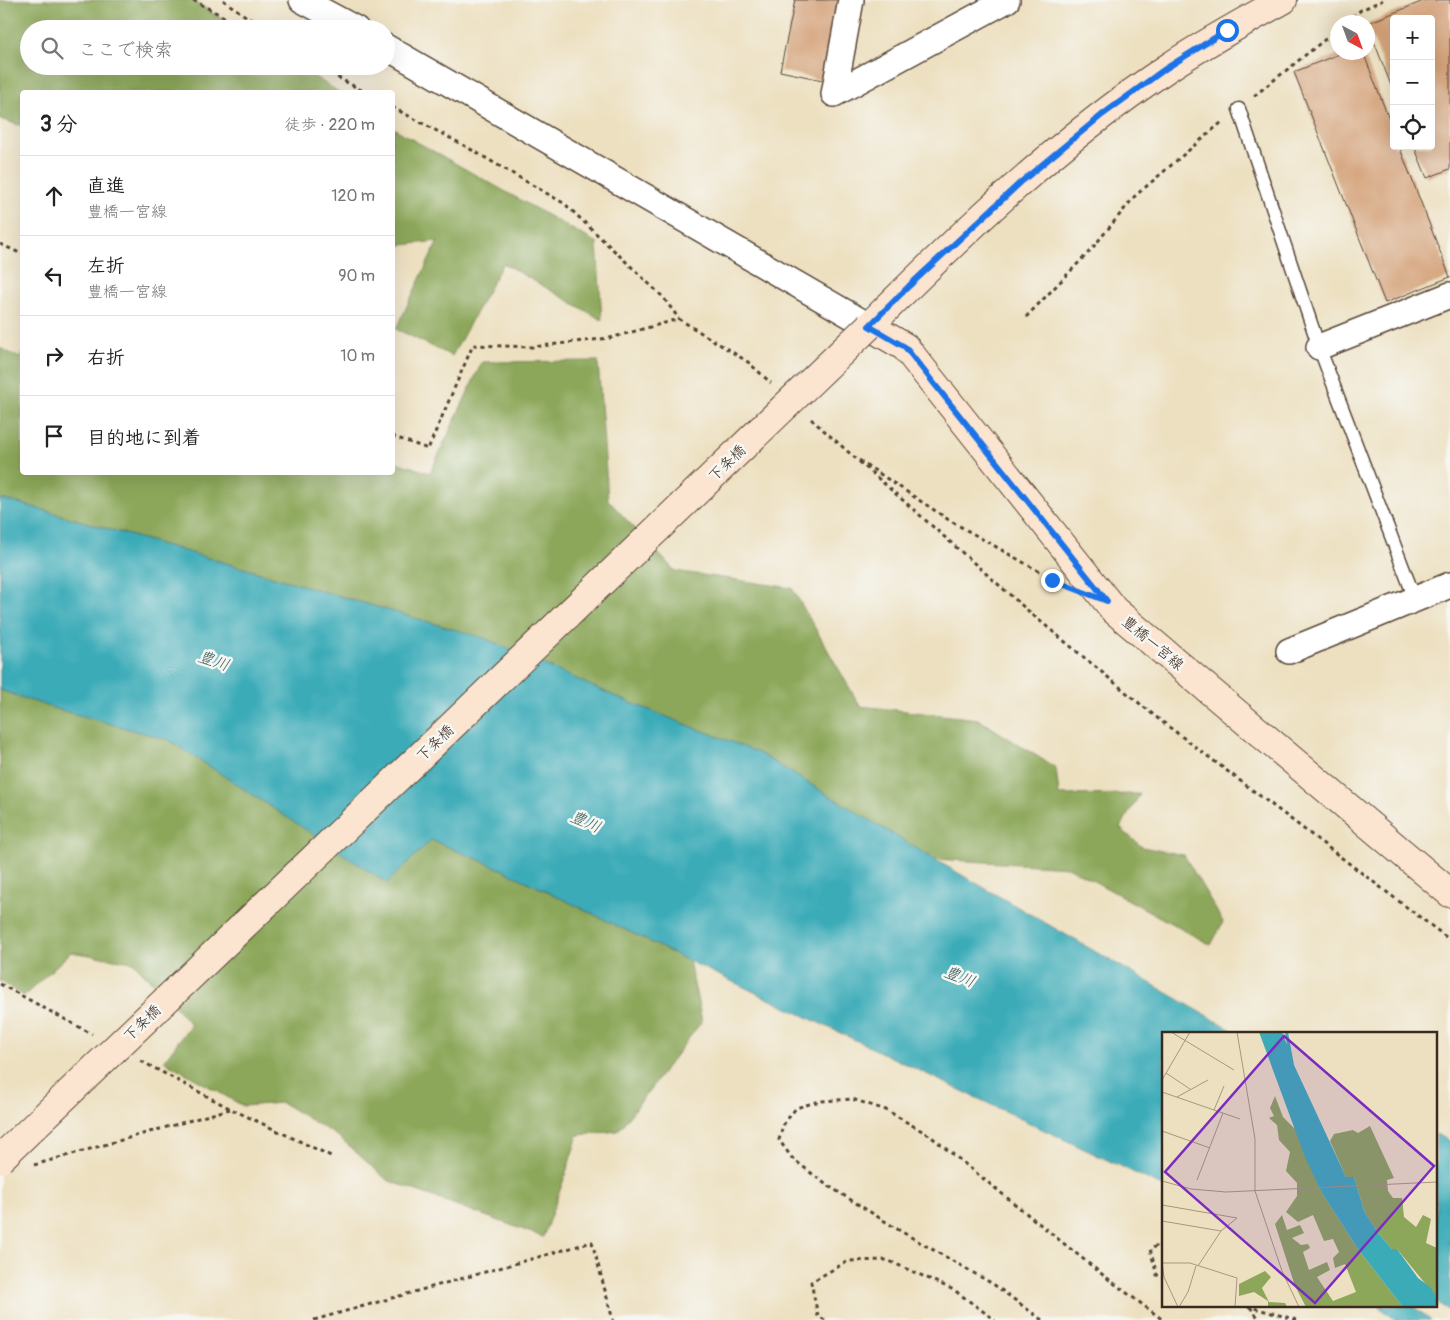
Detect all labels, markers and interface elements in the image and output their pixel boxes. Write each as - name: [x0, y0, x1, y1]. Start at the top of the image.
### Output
- north arrow: [1330, 15, 1375, 60]
- map controls: [1390, 15, 1435, 150]
- button: +: [1390, 15, 1435, 60]
- route start: [1216, 19, 1239, 42]
- search box: [20, 20, 395, 75]
- icon: search: [38, 34, 66, 62]
- text: ここで検索: [78, 38, 173, 62]
- button: −: [1390, 60, 1435, 105]
- button: locate: [1390, 105, 1435, 150]
- text: 3 分: [40, 111, 77, 138]
- text: 徒歩 · 220 m: [284, 115, 375, 135]
- text: 直進: [87, 174, 125, 198]
- icon: ahead: [40, 182, 68, 210]
- text: 120 m: [331, 186, 375, 206]
- text: 豊橋一宮線: [87, 202, 167, 222]
- text: 左折: [87, 254, 125, 278]
- icon: left: [40, 262, 68, 290]
- text: 90 m: [338, 266, 375, 286]
- text: 豊橋一宮線: [87, 282, 167, 302]
- icon: right: [40, 342, 68, 370]
- text: 右折: [87, 346, 125, 370]
- text: 10 m: [340, 346, 375, 366]
- icon: arrive: [40, 422, 68, 450]
- text: 目的地に到着: [87, 426, 201, 450]
- street label: 下条橋: [705, 441, 750, 486]
- route end: [1041, 569, 1064, 592]
- street label: 豊橋一宮線: [1118, 612, 1188, 675]
- water label: 豊川: [195, 646, 232, 676]
- street label: 下条橋: [413, 721, 458, 766]
- water label: 豊川: [567, 806, 604, 838]
- water label: 豊川: [941, 962, 978, 992]
- street label: 下条橋: [120, 1001, 165, 1046]
- inset map: [1162, 1032, 1438, 1308]

